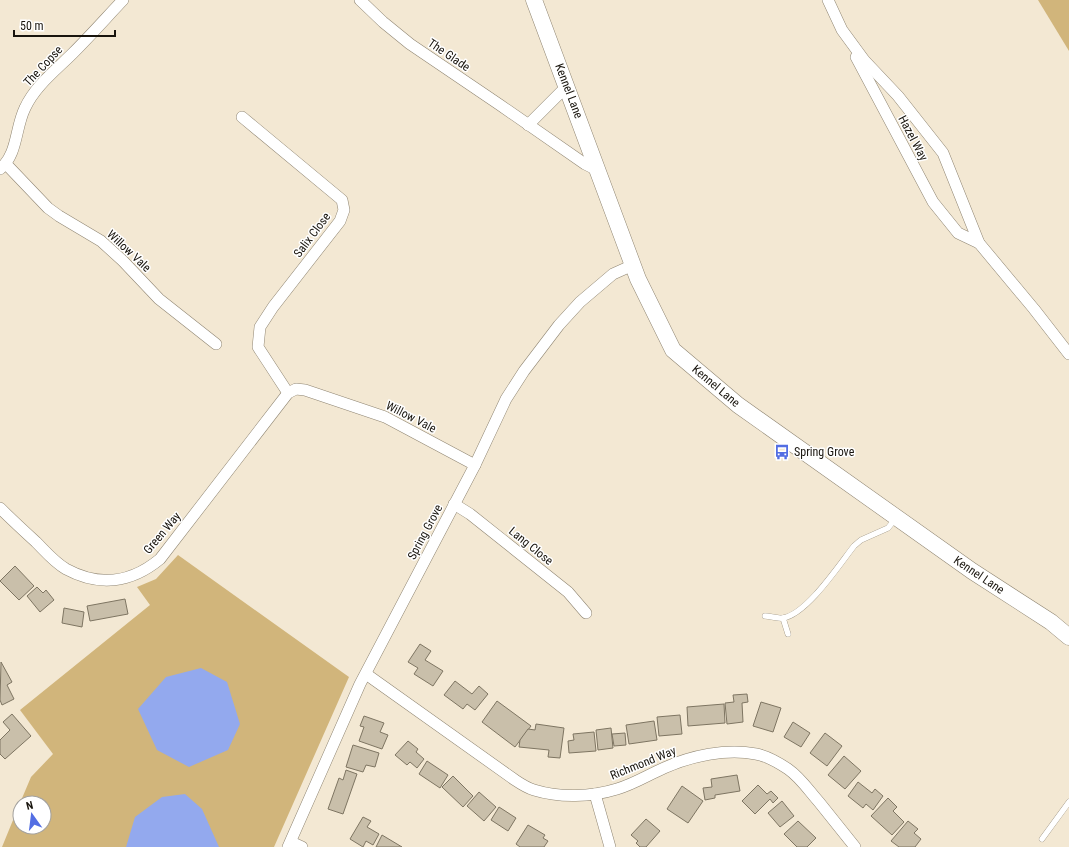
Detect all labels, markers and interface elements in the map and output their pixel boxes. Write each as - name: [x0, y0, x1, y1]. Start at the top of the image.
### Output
- scale bar: [14, 12, 115, 38]
- text: 50 m: [20, 19, 44, 33]
- street label: The Glade: [425, 36, 473, 74]
- street label: The Copse: [21, 43, 66, 89]
- street label: Kennel Lane: [552, 62, 586, 121]
- street label: Hazel Way: [895, 113, 931, 163]
- street label: Salix Close: [291, 210, 334, 260]
- street label: Willow Vale: [104, 227, 154, 275]
- street label: Kennel Lane: [689, 362, 743, 410]
- street label: Willow Vale: [384, 398, 439, 436]
- bus stop icon: Spring Grove: [773, 443, 791, 461]
- place label: Spring Grove: [794, 445, 855, 459]
- street label: Spring Grove: [405, 502, 446, 562]
- street label: Green Way: [141, 509, 183, 557]
- street label: Lang Close: [506, 524, 556, 568]
- street label: Kennel Lane: [951, 553, 1007, 597]
- street label: Richmond Way: [608, 743, 678, 783]
- north arrow: [12, 795, 52, 835]
- text: N: [25, 799, 35, 813]

